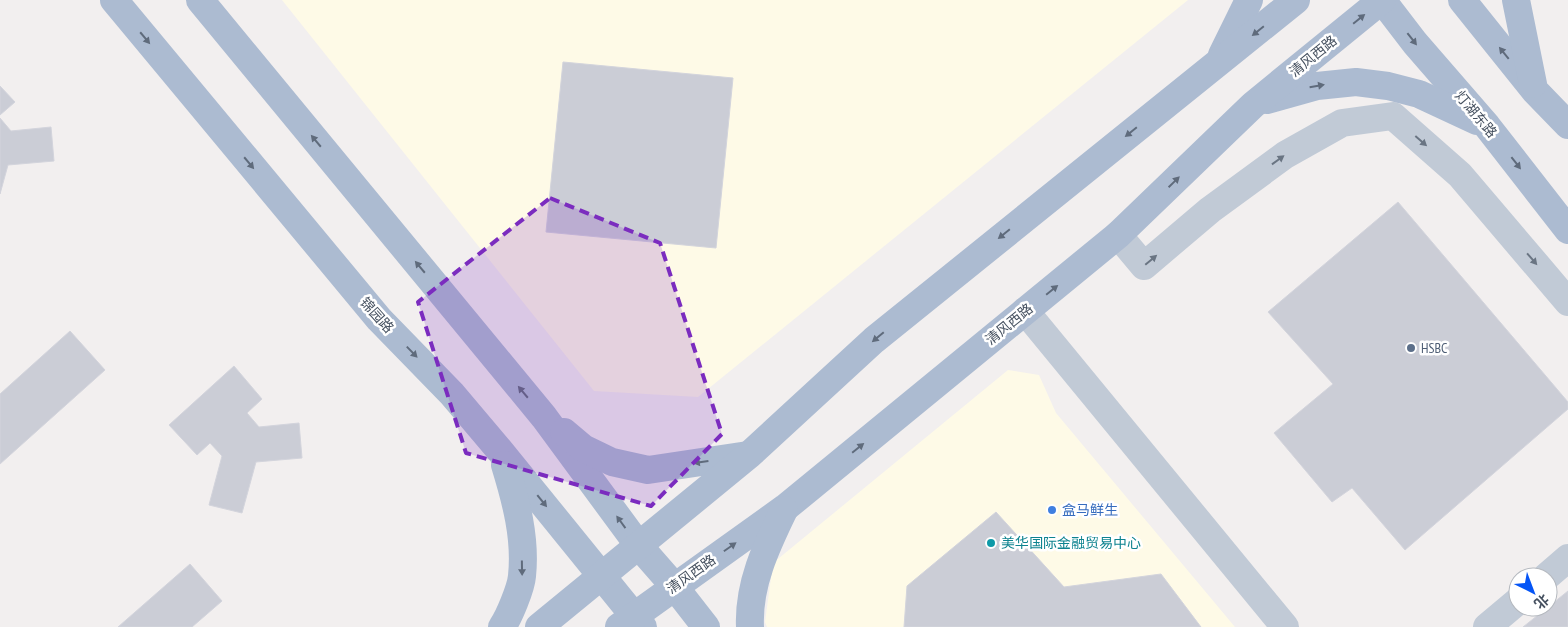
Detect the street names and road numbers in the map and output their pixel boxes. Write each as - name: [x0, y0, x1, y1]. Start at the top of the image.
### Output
- street label: 清风西路: [1286, 31, 1340, 81]
- street label: 灯湖东路: [1451, 87, 1501, 141]
- street label: 锦园路: [356, 293, 398, 337]
- street label: 清风西路: [982, 299, 1036, 349]
- street label: 清风西路: [663, 551, 719, 597]

